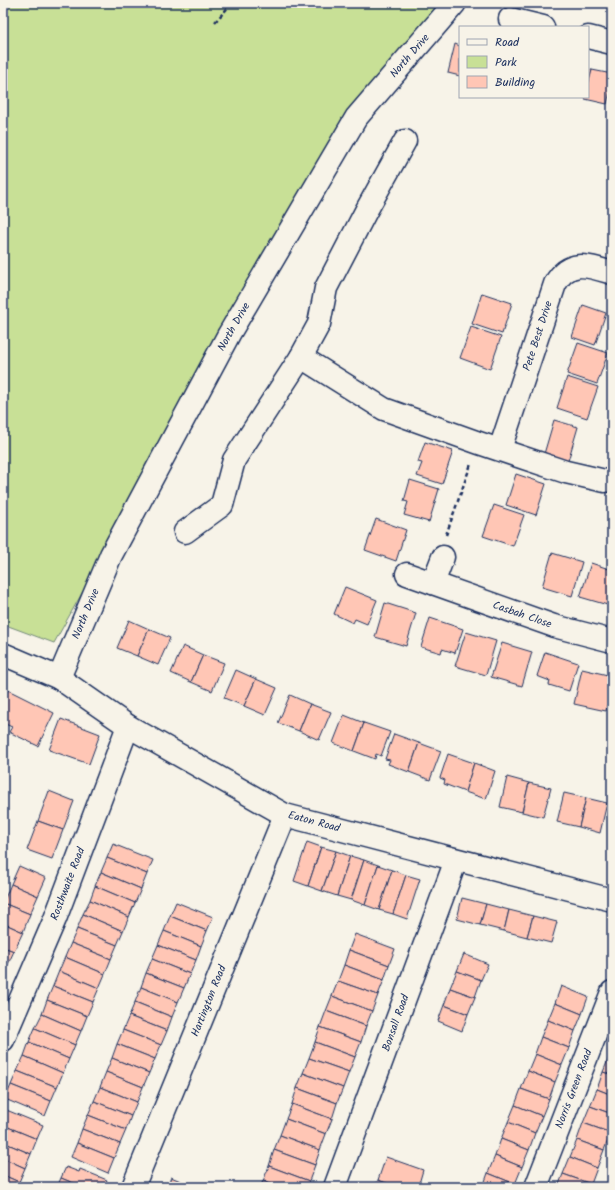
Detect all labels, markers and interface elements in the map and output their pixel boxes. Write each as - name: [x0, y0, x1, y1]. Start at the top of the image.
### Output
- legend: [459, 26, 589, 98]
- street label: North Drive: [386, 30, 434, 82]
- text: Road: [495, 33, 520, 52]
- text: Park: [495, 53, 517, 72]
- text: Building: [495, 73, 535, 92]
- street label: North Drive: [213, 299, 255, 355]
- street label: Pete Best Drive: [518, 299, 558, 373]
- street label: North Drive: [67, 586, 105, 642]
- street label: Casbah Close: [490, 596, 554, 634]
- street label: Eaton Road: [286, 806, 342, 838]
- street label: Rosthwaite Road: [46, 844, 90, 923]
- street label: Hartington Road: [186, 962, 232, 1039]
- street label: Bonsall Road: [377, 991, 415, 1054]
- street label: Norris Green Road: [551, 1046, 598, 1131]

